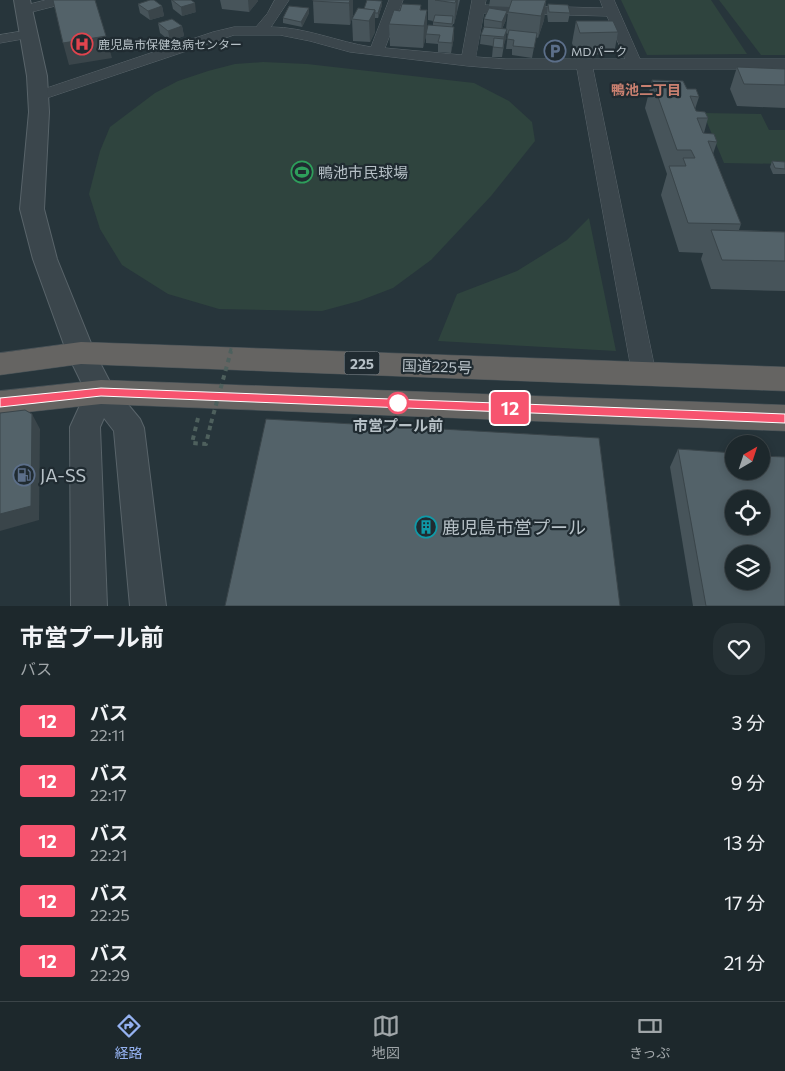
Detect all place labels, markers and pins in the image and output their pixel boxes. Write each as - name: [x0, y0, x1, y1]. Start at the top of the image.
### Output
- hospital icon: 鹿児島市保健急病センター: [70, 32, 94, 56]
- place label: 鹿児島市保健急病センター: [98, 37, 242, 51]
- parking icon: MDパーク: [543, 39, 567, 63]
- place label: MDパーク: [571, 44, 627, 58]
- sports icon: 鴨池市民球場: [290, 160, 314, 184]
- place label: 鴨池市民球場: [318, 163, 408, 181]
- marker: 市営プール前: [387, 392, 409, 414]
- place label: 市営プール前: [353, 416, 443, 434]
- fuel station icon: JA-SS: [12, 463, 36, 487]
- place label: JA-SS: [40, 464, 86, 486]
- building icon: 鹿児島市営プール: [414, 515, 438, 539]
- place label: 鹿児島市営プール: [442, 516, 586, 538]

